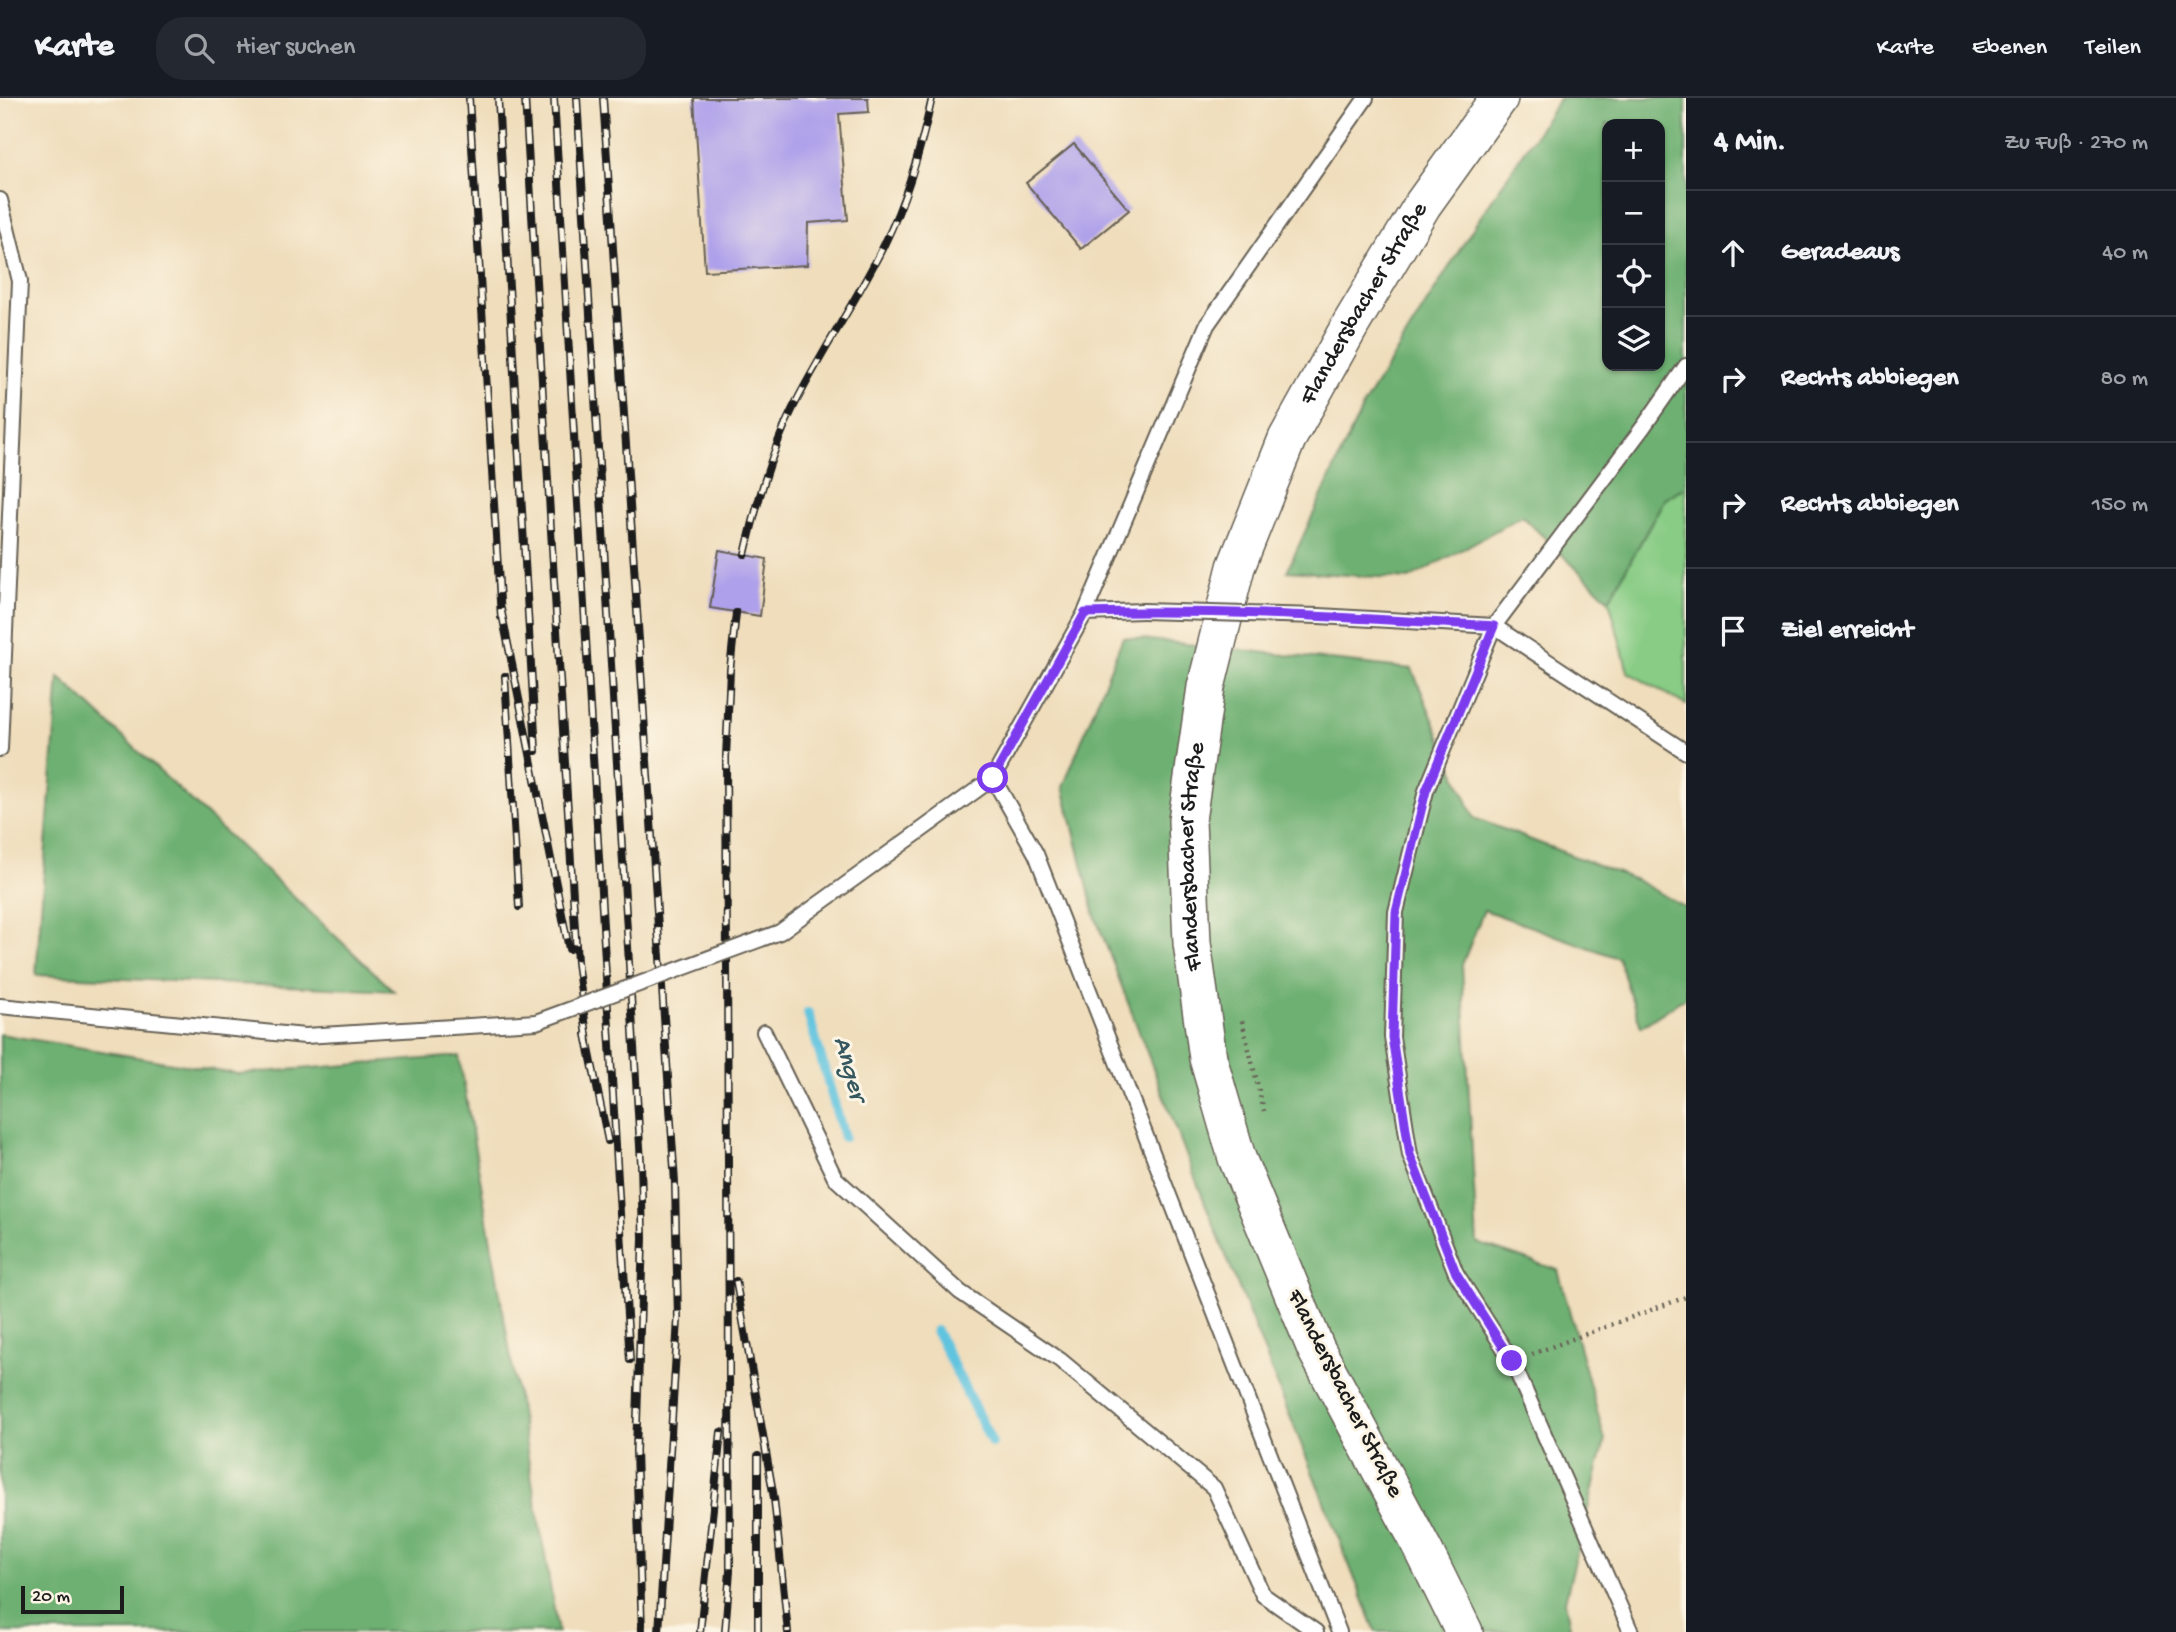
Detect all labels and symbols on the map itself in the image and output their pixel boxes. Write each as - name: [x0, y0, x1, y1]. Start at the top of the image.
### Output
- street label: Flandersbacher Straße: [1294, 197, 1435, 411]
- street label: Flandersbacher Straße: [1172, 740, 1213, 974]
- route start: [977, 762, 1008, 793]
- water label: Anger: [824, 1033, 873, 1109]
- street label: Flandersbacher Straße: [1279, 1284, 1409, 1503]
- route end: [1496, 1345, 1527, 1376]
- scale bar: [21, 1583, 124, 1615]

